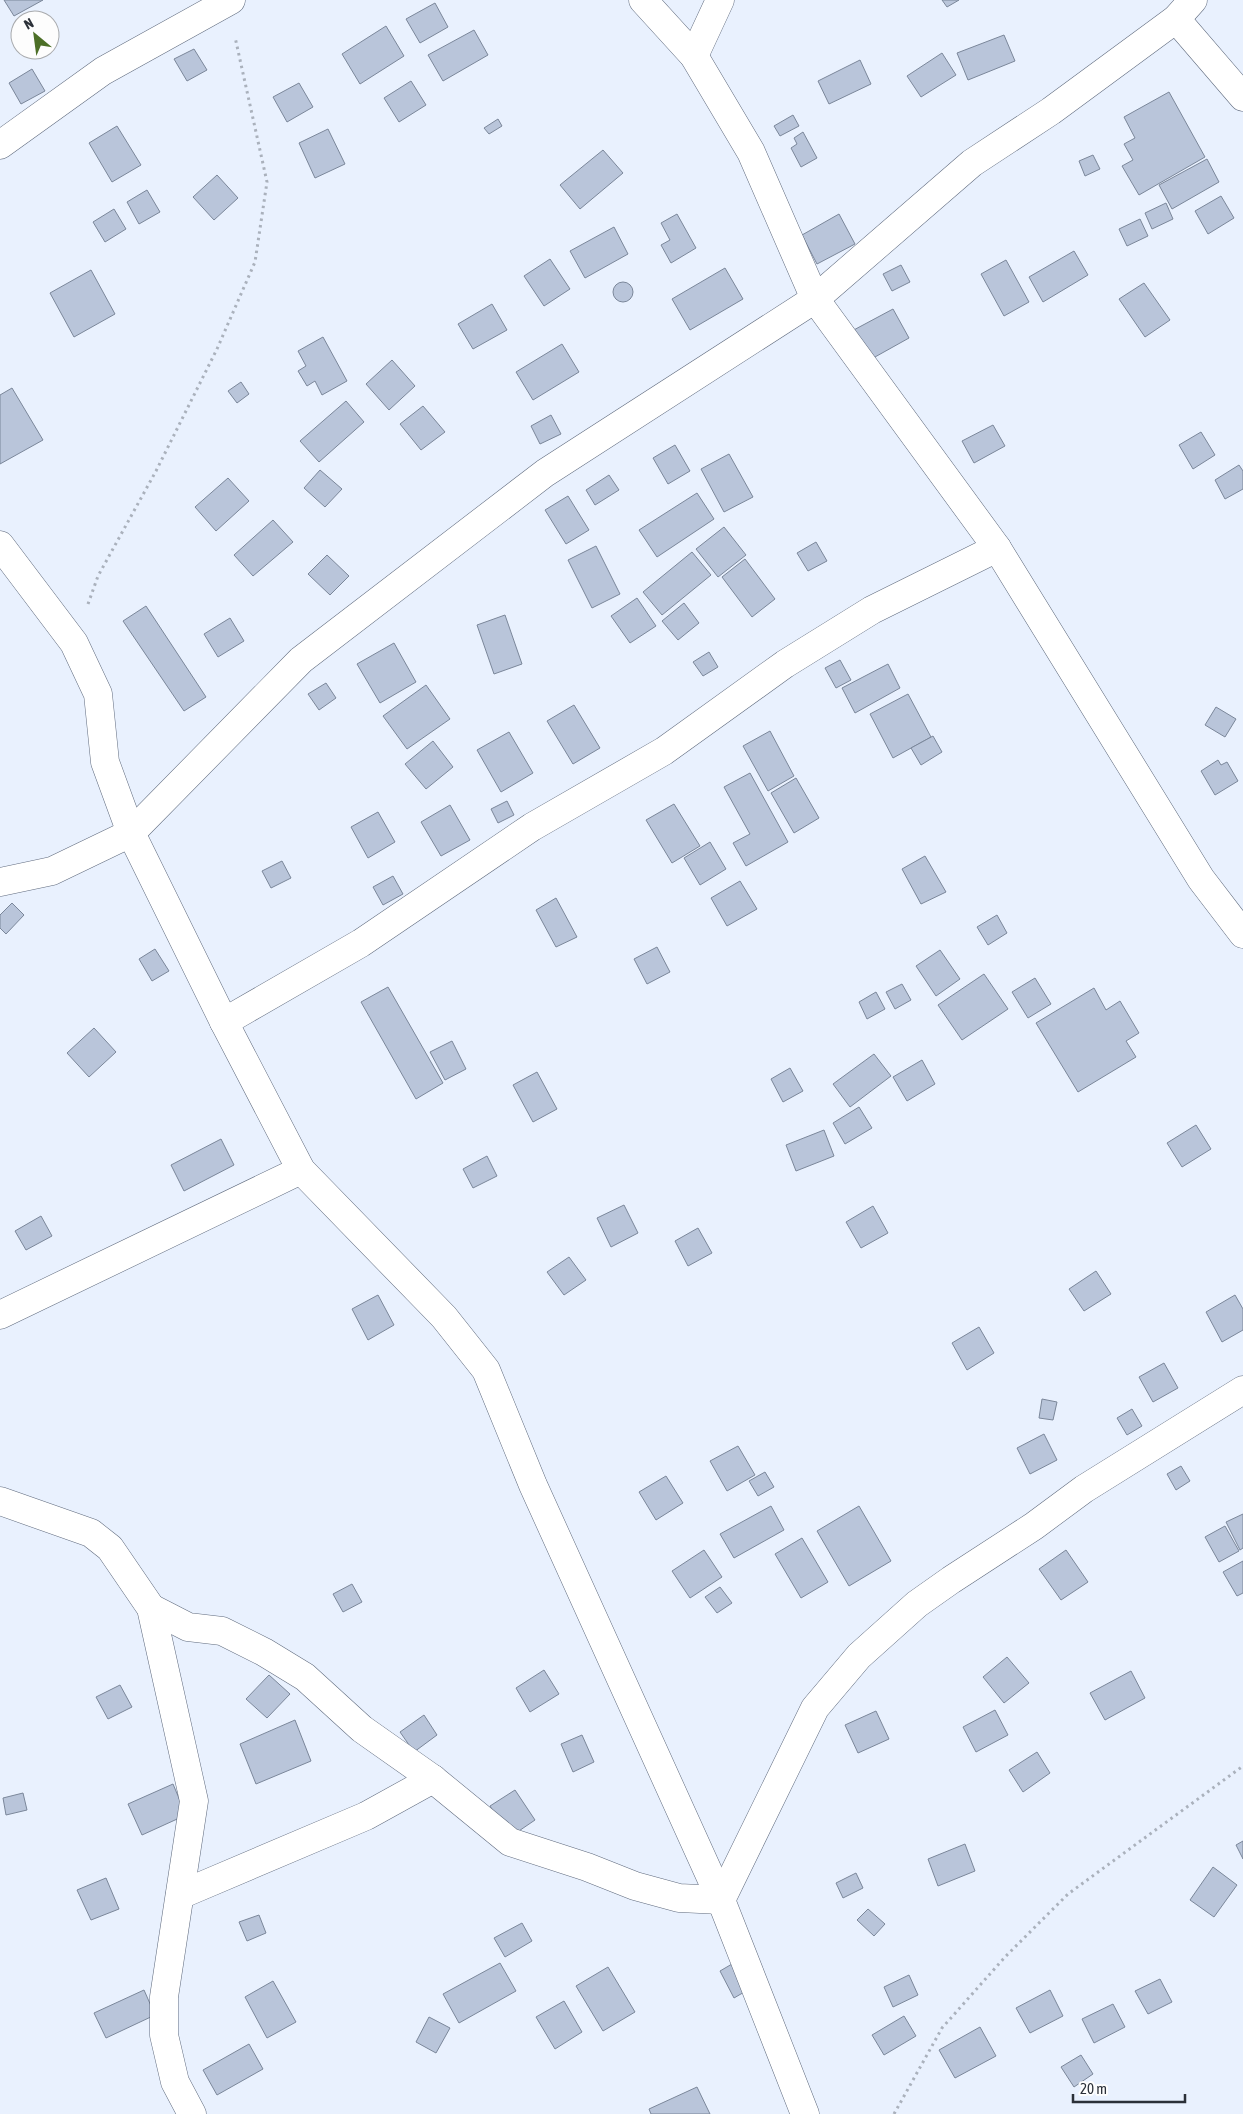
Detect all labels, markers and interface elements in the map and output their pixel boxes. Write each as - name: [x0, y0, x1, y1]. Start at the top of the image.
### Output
- north arrow: [10, 10, 60, 60]
- text: N: [21, 15, 36, 33]
- scale bar: [1073, 2072, 1186, 2104]
- text: 20 m: [1080, 2080, 1107, 2097]

